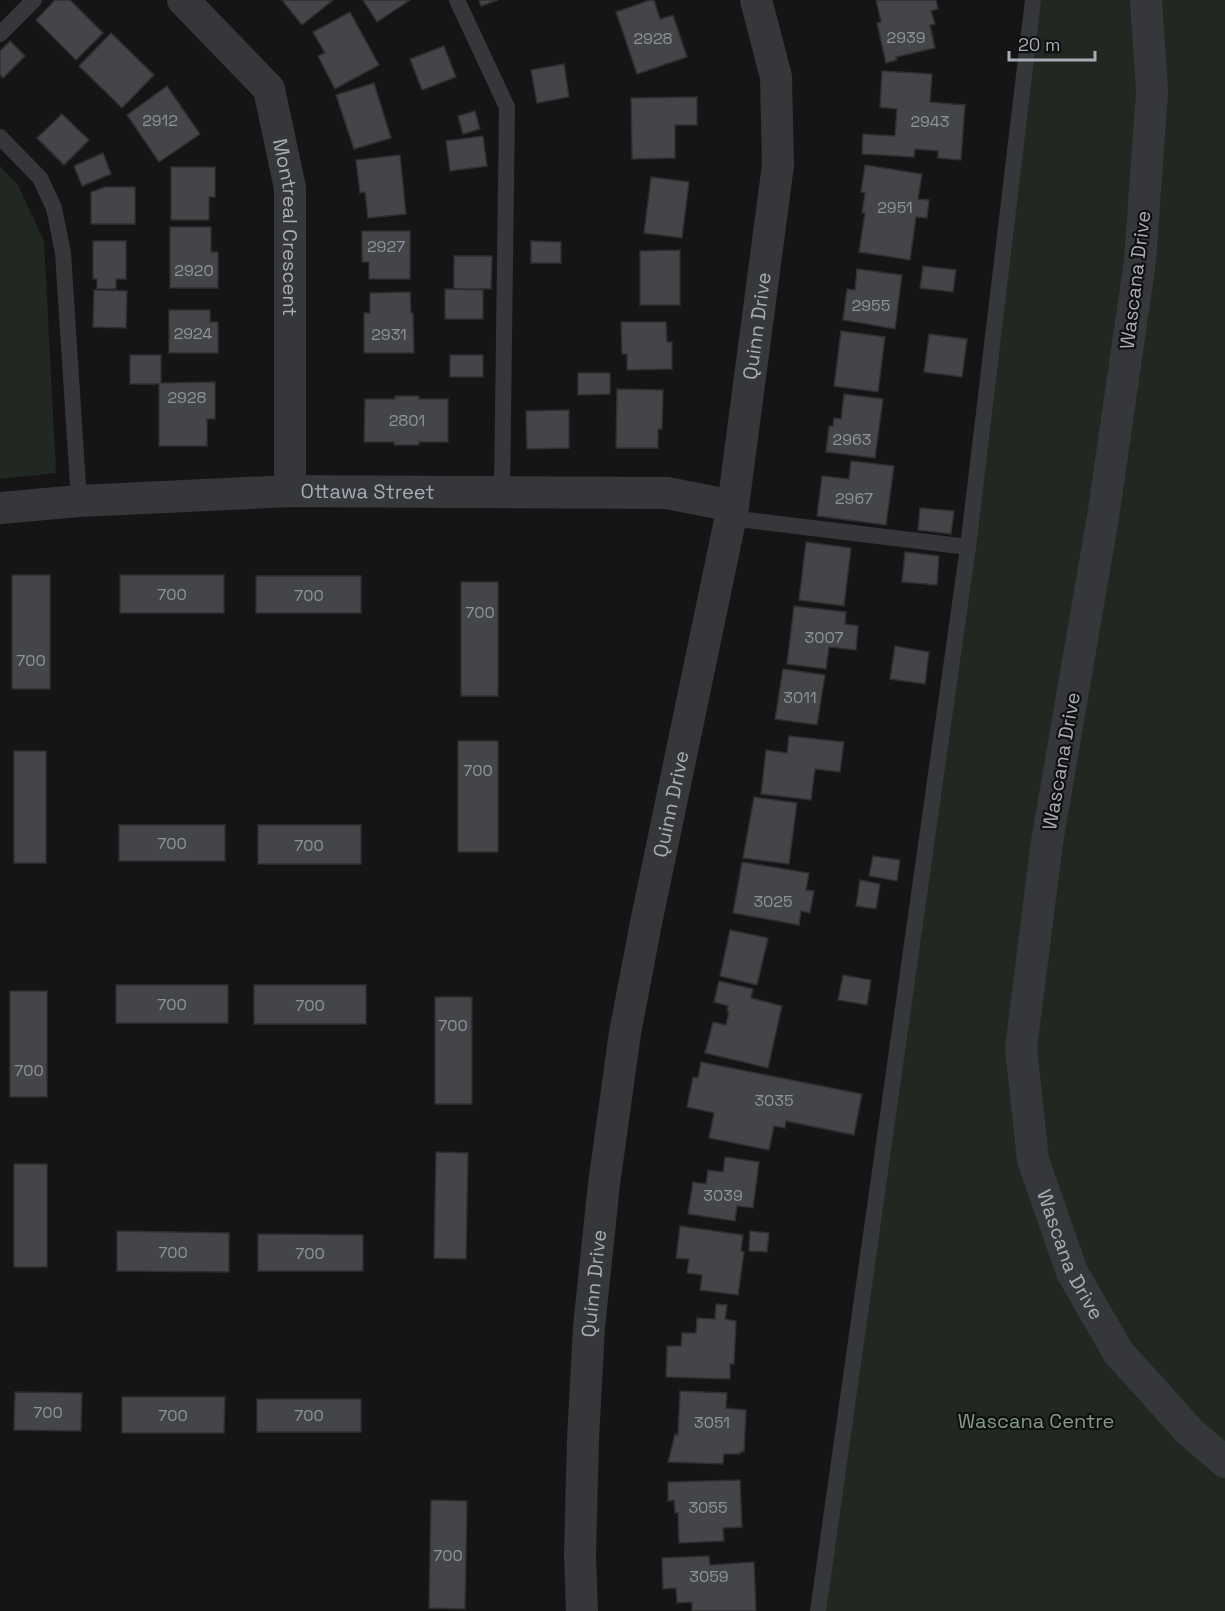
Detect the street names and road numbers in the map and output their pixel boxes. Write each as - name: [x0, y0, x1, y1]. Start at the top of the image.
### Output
- street label: Montreal Crescent: [267, 136, 303, 316]
- street label: Wascana Drive: [1114, 209, 1156, 351]
- street label: Quinn Drive: [737, 271, 777, 381]
- street label: Ottawa Street: [300, 478, 435, 505]
- street label: Wascana Drive: [1036, 690, 1086, 832]
- street label: Quinn Drive: [647, 748, 695, 860]
- street label: Wascana Drive: [1031, 1186, 1110, 1324]
- street label: Quinn Drive: [575, 1228, 612, 1338]

